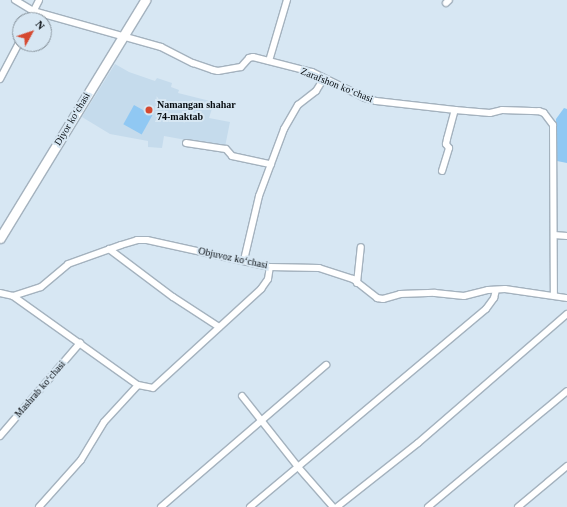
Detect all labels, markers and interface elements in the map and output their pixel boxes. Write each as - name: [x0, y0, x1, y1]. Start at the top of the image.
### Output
- north arrow: [12, 12, 52, 52]
- text: N: [33, 18, 48, 32]
- street label: Zarafshon koʻchasi: [299, 65, 375, 105]
- street label: Diyor koʻchasi: [51, 90, 93, 148]
- place label: Namangan shahar 74-maktab: [157, 98, 236, 122]
- marker: Namangan shahar 74-maktab: [144, 105, 154, 115]
- street label: Objuvoz koʻchasi: [197, 245, 269, 271]
- street label: Mashrab koʻchasi: [12, 358, 68, 420]

